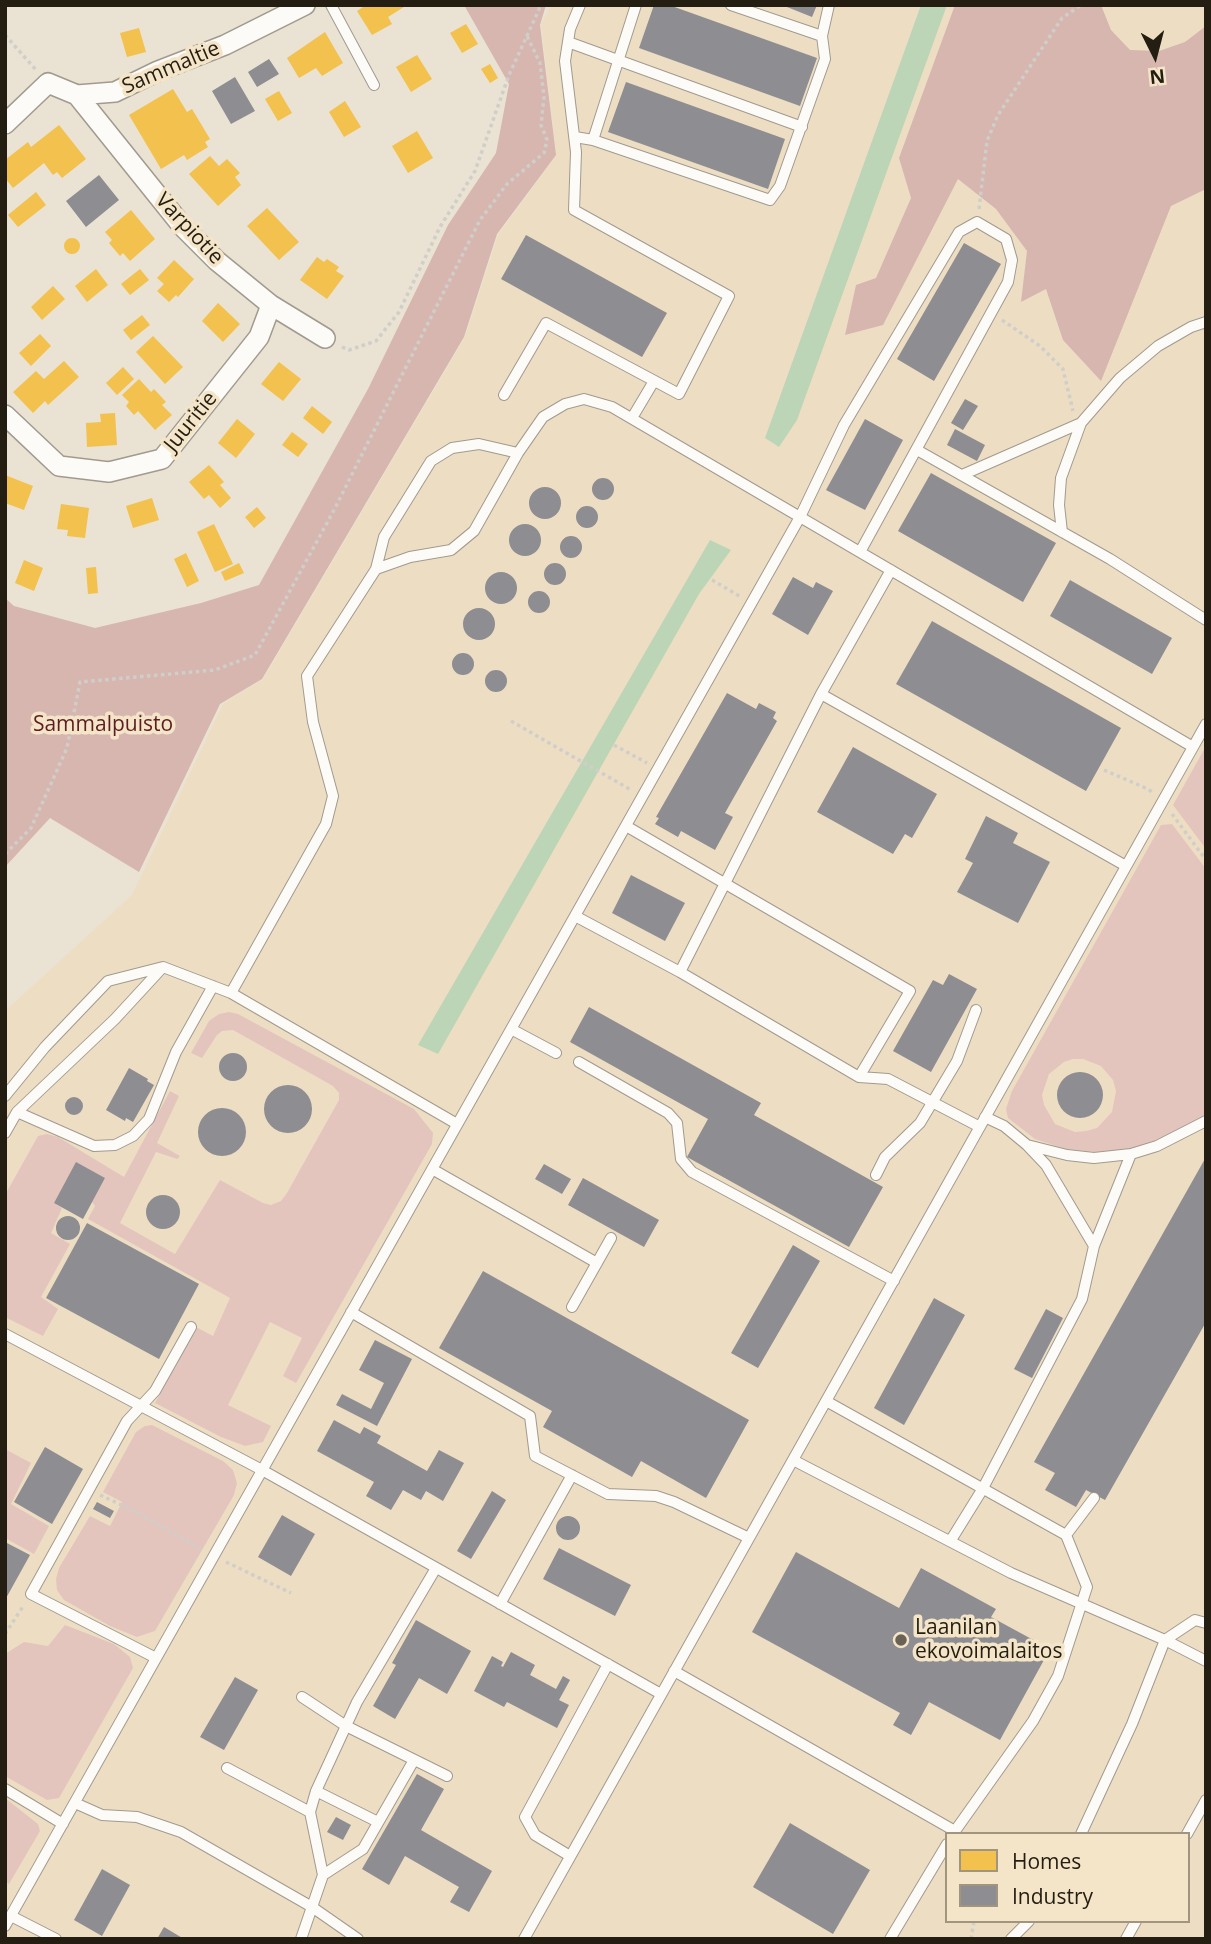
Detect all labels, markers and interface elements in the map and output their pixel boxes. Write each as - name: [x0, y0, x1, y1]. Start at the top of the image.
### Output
- north arrow: [1120, 21, 1190, 91]
- street label: Sammaltie: [118, 36, 224, 100]
- text: N: [1148, 63, 1166, 91]
- street label: Varpiotie: [150, 188, 228, 270]
- street label: Juuritie: [159, 387, 223, 457]
- park label: Sammalpuisto: [33, 712, 173, 738]
- place label: Laanilan ekovoimalaitos: [915, 1615, 1062, 1665]
- marker: Laanilan ekovoimalaitos: [893, 1632, 909, 1648]
- legend: [945, 1832, 1190, 1923]
- text: Homes: [1012, 1847, 1081, 1875]
- text: Industry: [1012, 1882, 1093, 1910]

